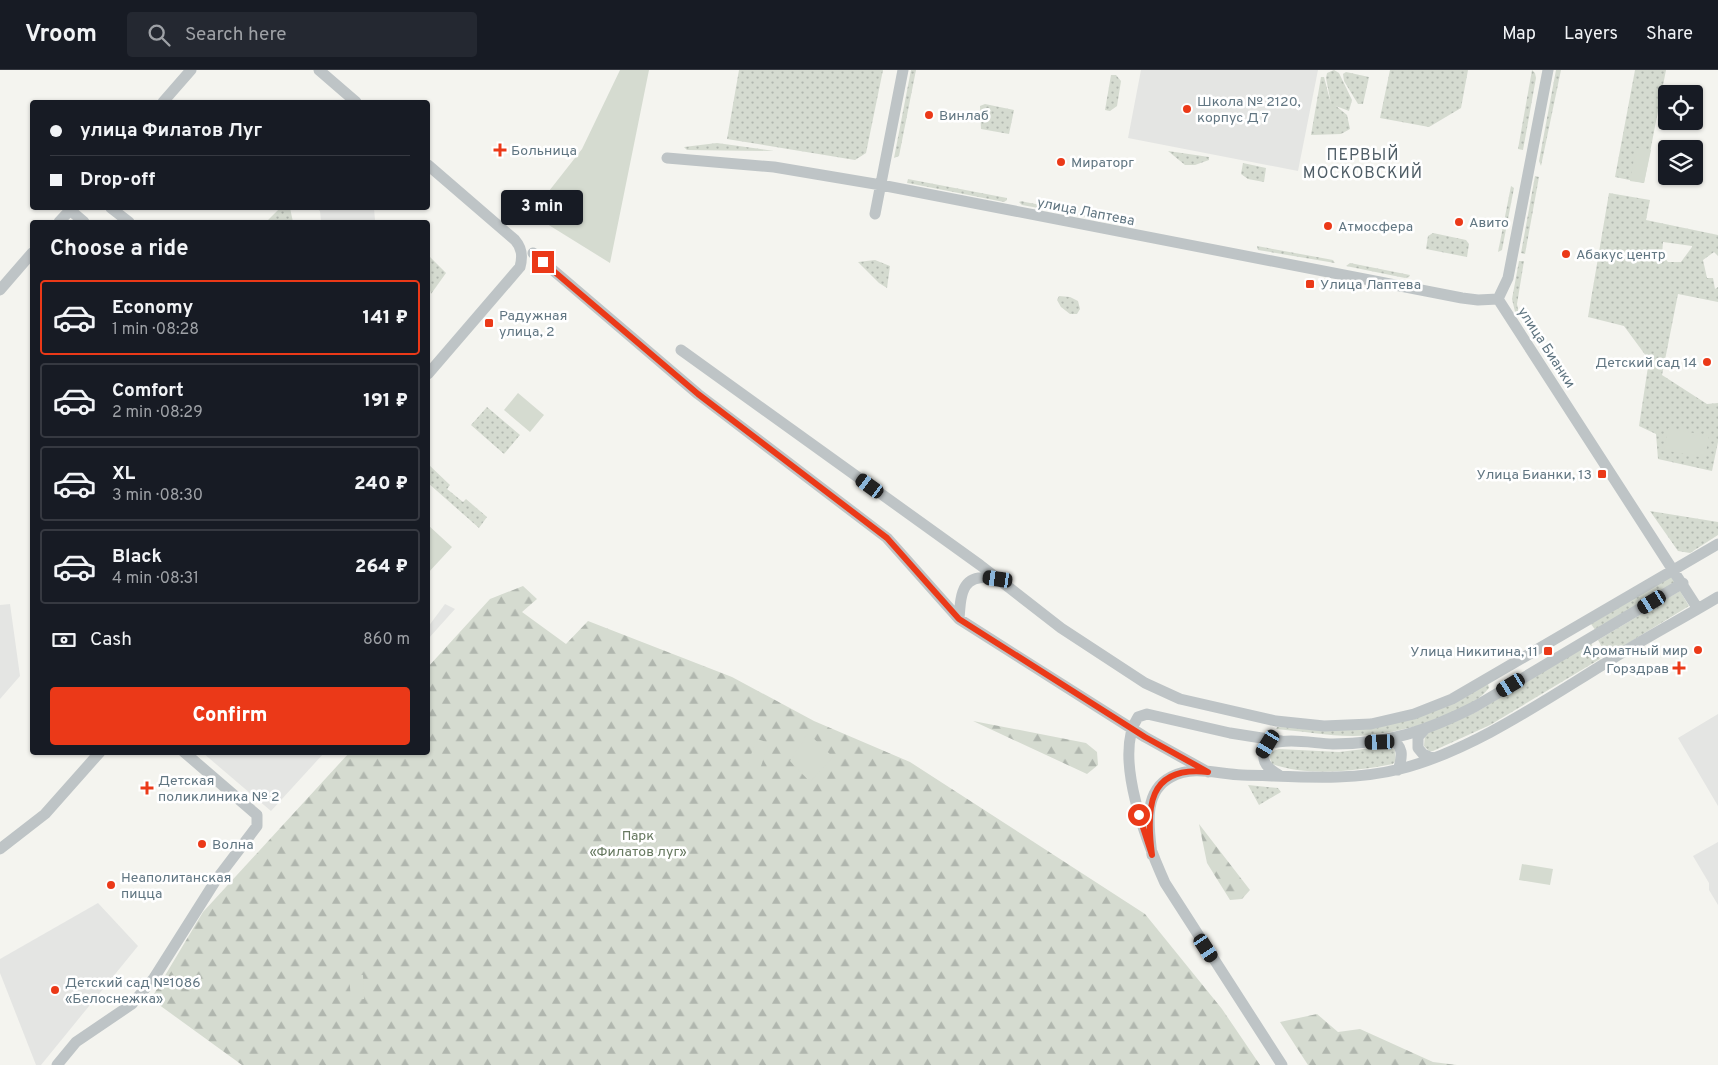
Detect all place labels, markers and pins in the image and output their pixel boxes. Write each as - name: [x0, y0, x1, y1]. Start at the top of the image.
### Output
- place label: Школа № 2120, корпус Д 7: [1197, 94, 1301, 127]
- marker: Школа № 2120, корпус Д 7: [1181, 103, 1193, 115]
- place label: Винлаб: [939, 108, 989, 125]
- marker: Винлаб: [923, 109, 935, 121]
- marker: Больница: [493, 143, 507, 157]
- place label: Больница: [511, 143, 577, 160]
- place label: Мираторг: [1071, 155, 1134, 172]
- marker: Мираторг: [1055, 156, 1067, 168]
- place label: Авито: [1469, 215, 1509, 232]
- marker: Авито: [1453, 216, 1465, 228]
- place label: Атмосфера: [1338, 219, 1413, 236]
- marker: Атмосфера: [1322, 220, 1334, 232]
- place label: Абакус центр: [1576, 247, 1666, 264]
- marker: Абакус центр: [1560, 248, 1572, 260]
- place label: Улица Лаптева: [1320, 277, 1421, 294]
- marker: Улица Лаптева: [1304, 278, 1316, 290]
- place label: Радужная улица, 2: [499, 308, 567, 341]
- marker: Радужная улица, 2: [483, 317, 495, 329]
- place label: Детский сад 14: [1595, 355, 1697, 372]
- marker: Детский сад 14: [1701, 356, 1713, 368]
- place label: Улица Бианки, 13: [1476, 467, 1592, 484]
- marker: Улица Бианки, 13: [1596, 468, 1608, 480]
- place label: Ароматный мир: [1583, 643, 1688, 660]
- place label: Улица Никитина, 11: [1410, 644, 1538, 661]
- marker: Ароматный мир: [1692, 644, 1704, 656]
- marker: Улица Никитина, 11: [1542, 645, 1554, 657]
- place label: Горздрав: [1606, 661, 1669, 678]
- marker: Горздрав: [1673, 662, 1685, 674]
- place label: Детская поликлиника № 2: [158, 773, 280, 806]
- marker: Детская поликлиника № 2: [140, 781, 154, 795]
- place label: Волна: [212, 837, 254, 854]
- marker: Волна: [196, 838, 208, 850]
- place label: Неаполитанская пицца: [121, 870, 231, 903]
- marker: Неаполитанская пицца: [105, 879, 117, 891]
- place label: Детский сад №1086 «Белоснежка»: [65, 975, 201, 1008]
- marker: Детский сад №1086 «Белоснежка»: [49, 984, 61, 996]

